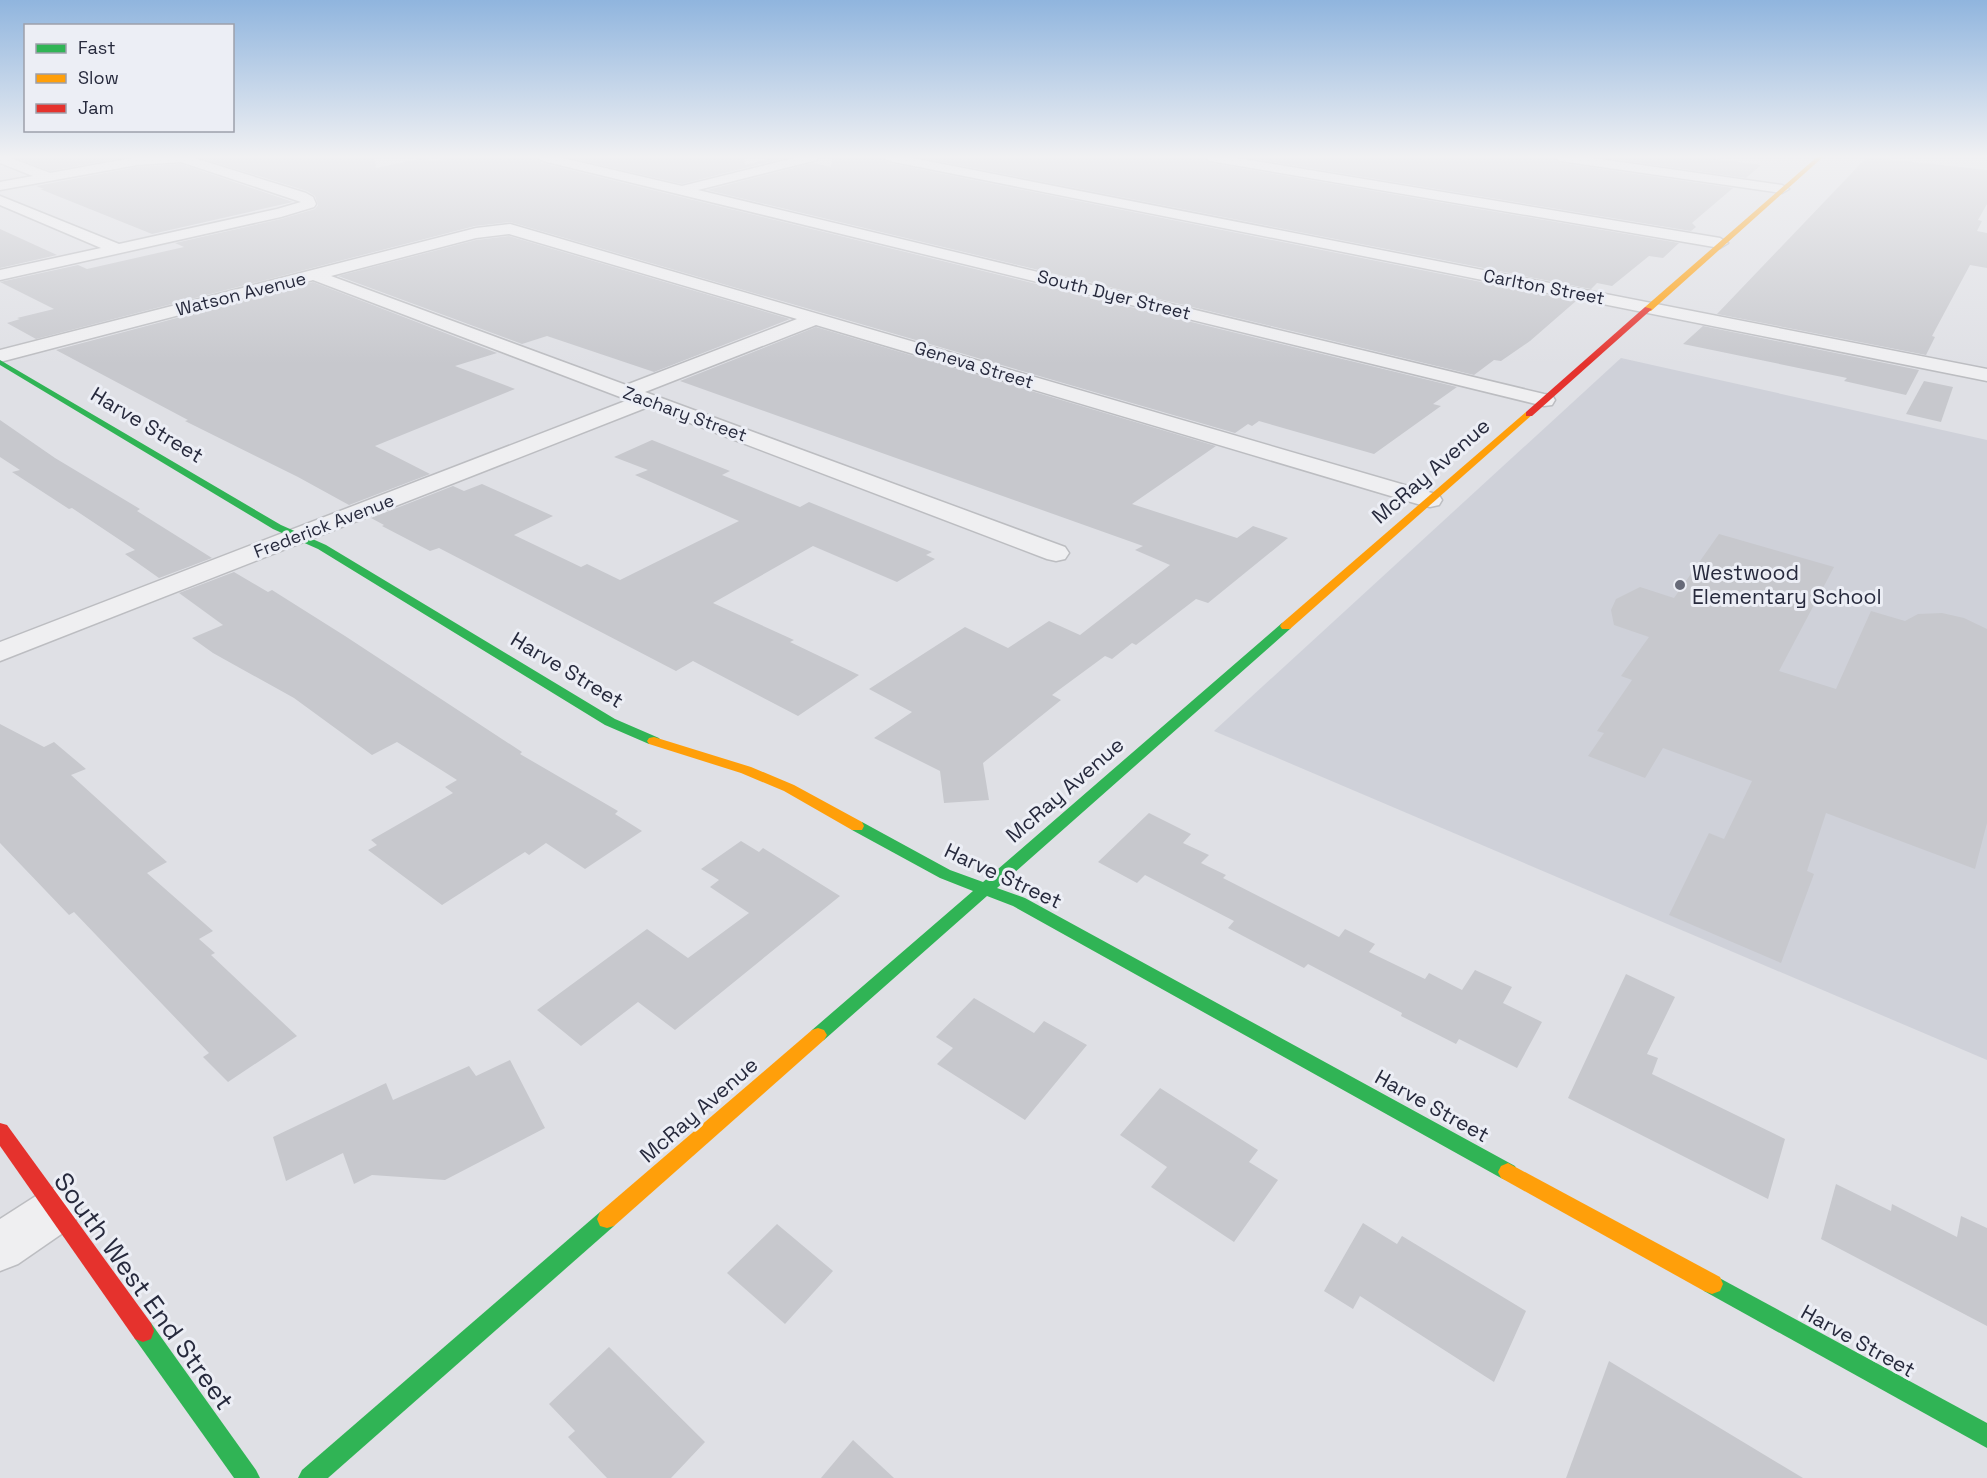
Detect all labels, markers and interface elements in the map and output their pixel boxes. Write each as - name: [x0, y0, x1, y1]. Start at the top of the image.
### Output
- legend: [24, 24, 234, 132]
- text: Fast: [78, 36, 115, 59]
- text: Slow: [78, 66, 119, 89]
- text: Jam: [78, 96, 114, 119]
- street label: Carlton Street: [1482, 263, 1607, 310]
- street label: South Dyer Street: [1035, 264, 1193, 325]
- street label: Watson Avenue: [173, 266, 308, 321]
- street label: Geneva Street: [912, 336, 1036, 394]
- street label: Harve Street: [86, 380, 209, 469]
- street label: Zachary Street: [620, 380, 750, 447]
- street label: McRay Avenue: [1366, 412, 1495, 529]
- street label: Frederick Avenue: [250, 488, 397, 563]
- place label: Westwood Elementary School: [1692, 559, 1882, 610]
- marker: Westwood Elementary School: [1673, 578, 1687, 592]
- street label: Harve Street: [506, 625, 629, 714]
- street label: McRay Avenue: [1000, 731, 1129, 848]
- street label: Harve Street: [940, 837, 1066, 915]
- street label: McRay Avenue: [634, 1051, 763, 1168]
- street label: Harve Street: [1370, 1063, 1494, 1148]
- street label: South West End Street: [46, 1165, 242, 1417]
- street label: Harve Street: [1796, 1298, 1920, 1383]

